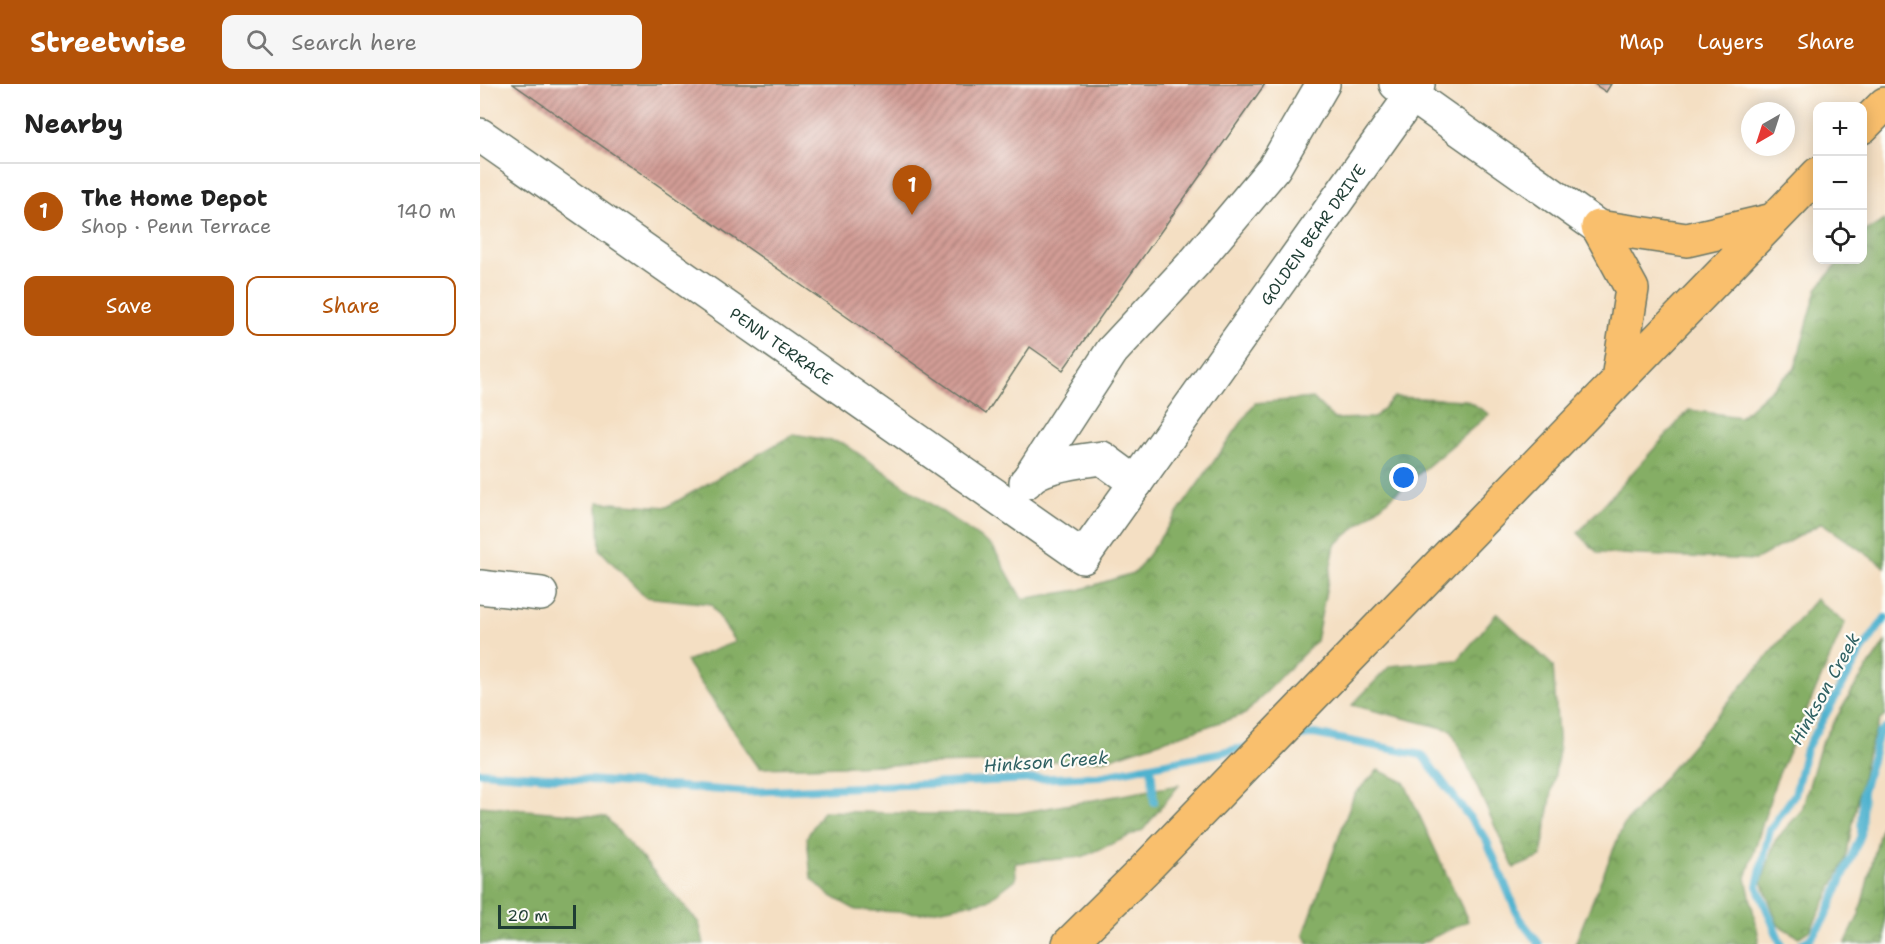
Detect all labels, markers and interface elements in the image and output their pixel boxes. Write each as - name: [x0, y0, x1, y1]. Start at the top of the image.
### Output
- search box: [222, 15, 642, 69]
- text: Streetwise: [30, 23, 186, 61]
- icon: search: [243, 26, 276, 59]
- text: Search here: [291, 28, 417, 57]
- text: Map: [1619, 28, 1664, 56]
- text: Layers: [1697, 28, 1764, 56]
- text: Share: [1797, 28, 1855, 56]
- north arrow: [1741, 102, 1795, 156]
- map controls: [1813, 102, 1867, 264]
- button: +: [1813, 102, 1867, 156]
- text: Nearby: [24, 106, 123, 141]
- button: −: [1813, 156, 1867, 210]
- street label: GOLDEN BEAR DRIVE: [1256, 160, 1371, 310]
- pin: 1: [892, 166, 932, 215]
- text: The Home Depot: [81, 184, 267, 213]
- text: 1: [39, 198, 48, 224]
- text: 140 m: [397, 198, 456, 224]
- button: locate: [1813, 210, 1867, 264]
- text: Shop · Penn Terrace: [81, 213, 271, 239]
- button: Save: [24, 276, 234, 336]
- button: Share: [246, 276, 456, 336]
- street label: PENN TERRACE: [725, 303, 837, 390]
- your location: [1389, 463, 1418, 492]
- water label: Hinkson Creek: [1784, 628, 1866, 749]
- water label: Hinkson Creek: [983, 746, 1110, 778]
- scale bar: [498, 902, 576, 930]
- text: 20 m: [507, 905, 548, 926]

